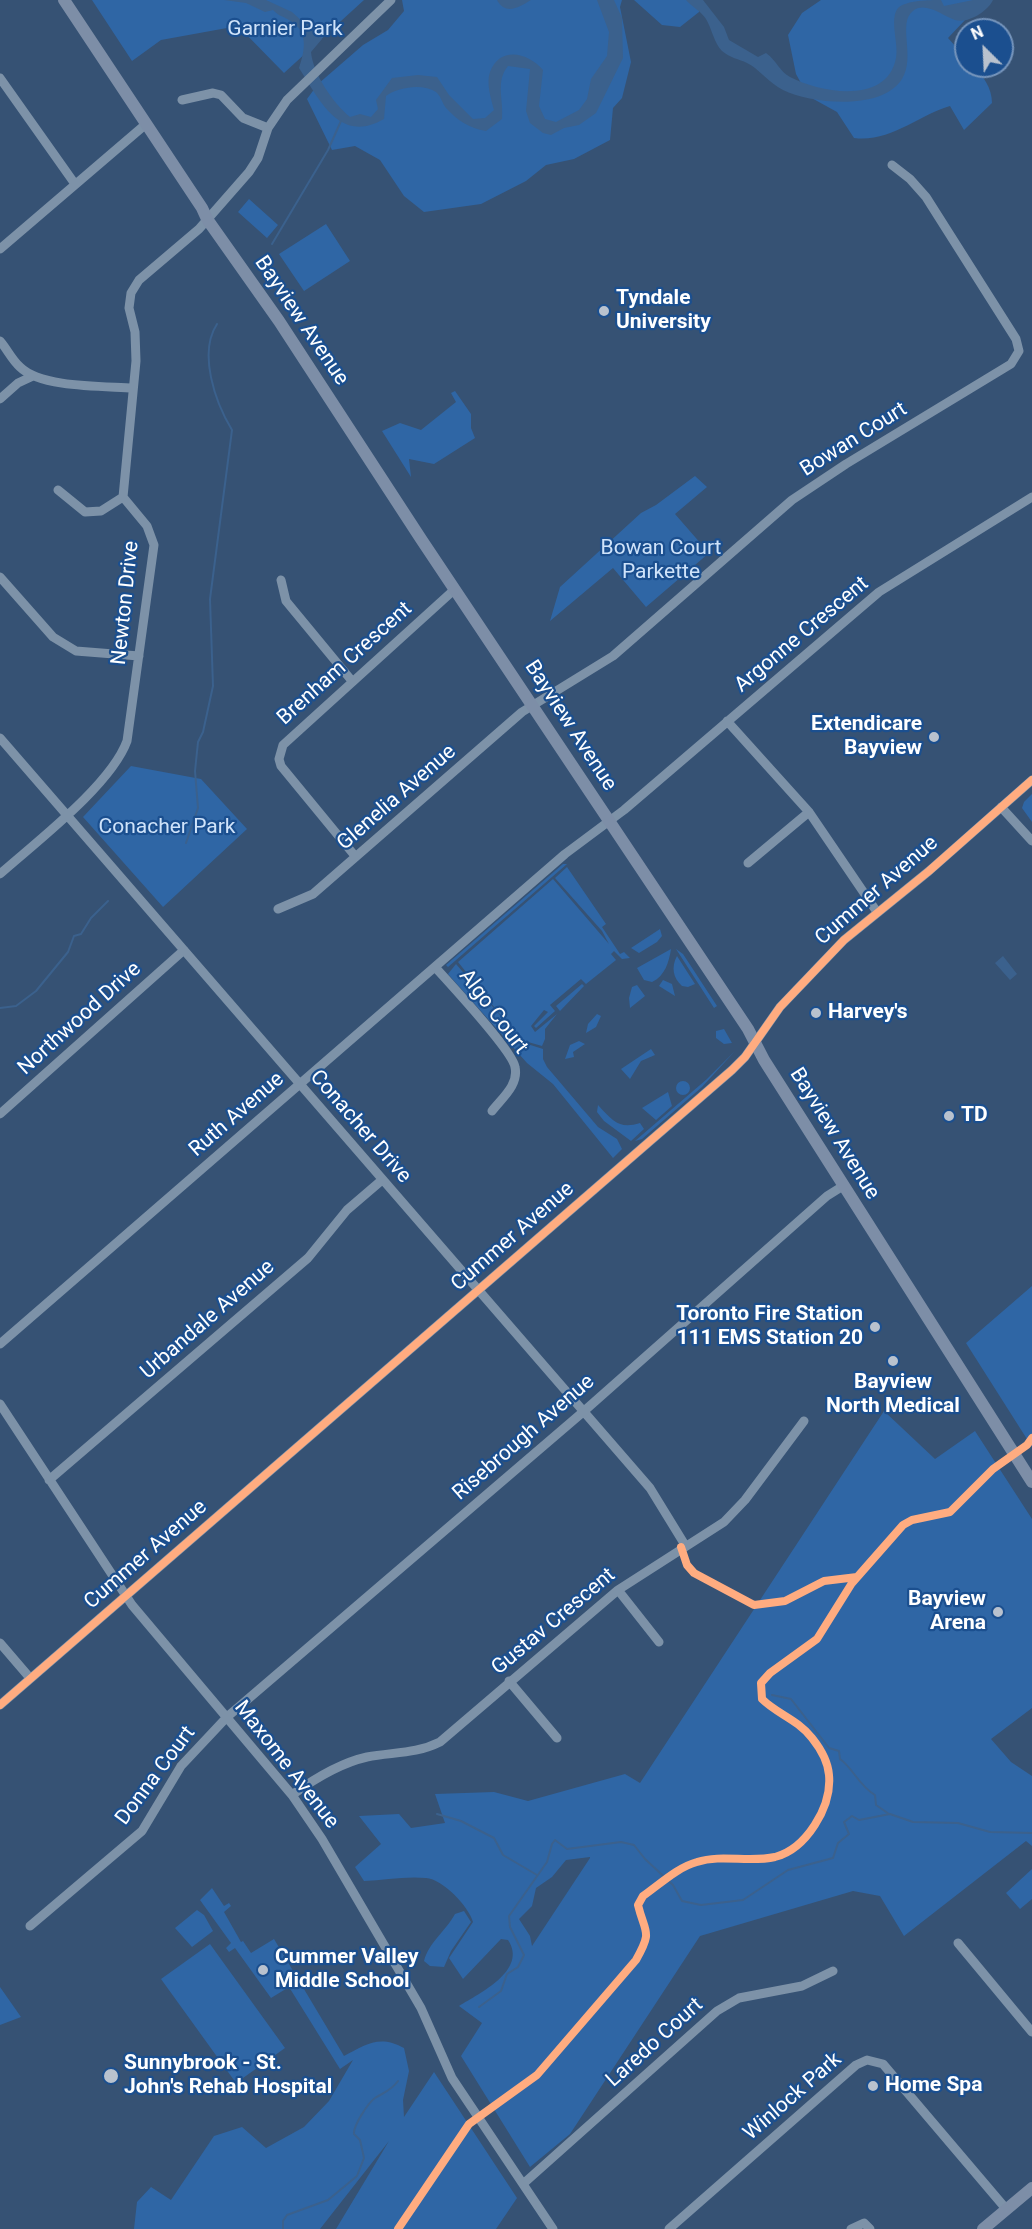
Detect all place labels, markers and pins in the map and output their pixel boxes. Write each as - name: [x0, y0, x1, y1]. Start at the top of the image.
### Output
- place label: Tyndale University: [616, 286, 711, 336]
- marker: Tyndale University: [597, 304, 611, 318]
- place label: Extendicare Bayview: [811, 712, 922, 762]
- marker: Extendicare Bayview: [927, 730, 941, 744]
- place label: Harvey's: [828, 1000, 908, 1026]
- marker: Harvey's: [809, 1006, 823, 1020]
- place label: TD: [961, 1103, 988, 1129]
- marker: TD: [942, 1109, 956, 1123]
- place label: Toronto Fire Station 111 EMS Station 20: [676, 1302, 863, 1352]
- marker: Toronto Fire Station 111 EMS Station 20: [868, 1320, 882, 1334]
- marker: Bayview North Medical: [886, 1354, 900, 1368]
- place label: Bayview North Medical: [826, 1370, 960, 1420]
- place label: Bayview Arena: [908, 1587, 986, 1637]
- marker: Bayview Arena: [991, 1605, 1005, 1619]
- place label: Cummer Valley Middle School: [275, 1945, 419, 1995]
- marker: Cummer Valley Middle School: [256, 1963, 270, 1977]
- place label: Sunnybrook - St. John's Rehab Hospital: [124, 2051, 332, 2101]
- marker: Sunnybrook - St. John's Rehab Hospital: [102, 2067, 120, 2085]
- place label: Home Spa: [885, 2073, 982, 2099]
- marker: Home Spa: [866, 2079, 880, 2093]

